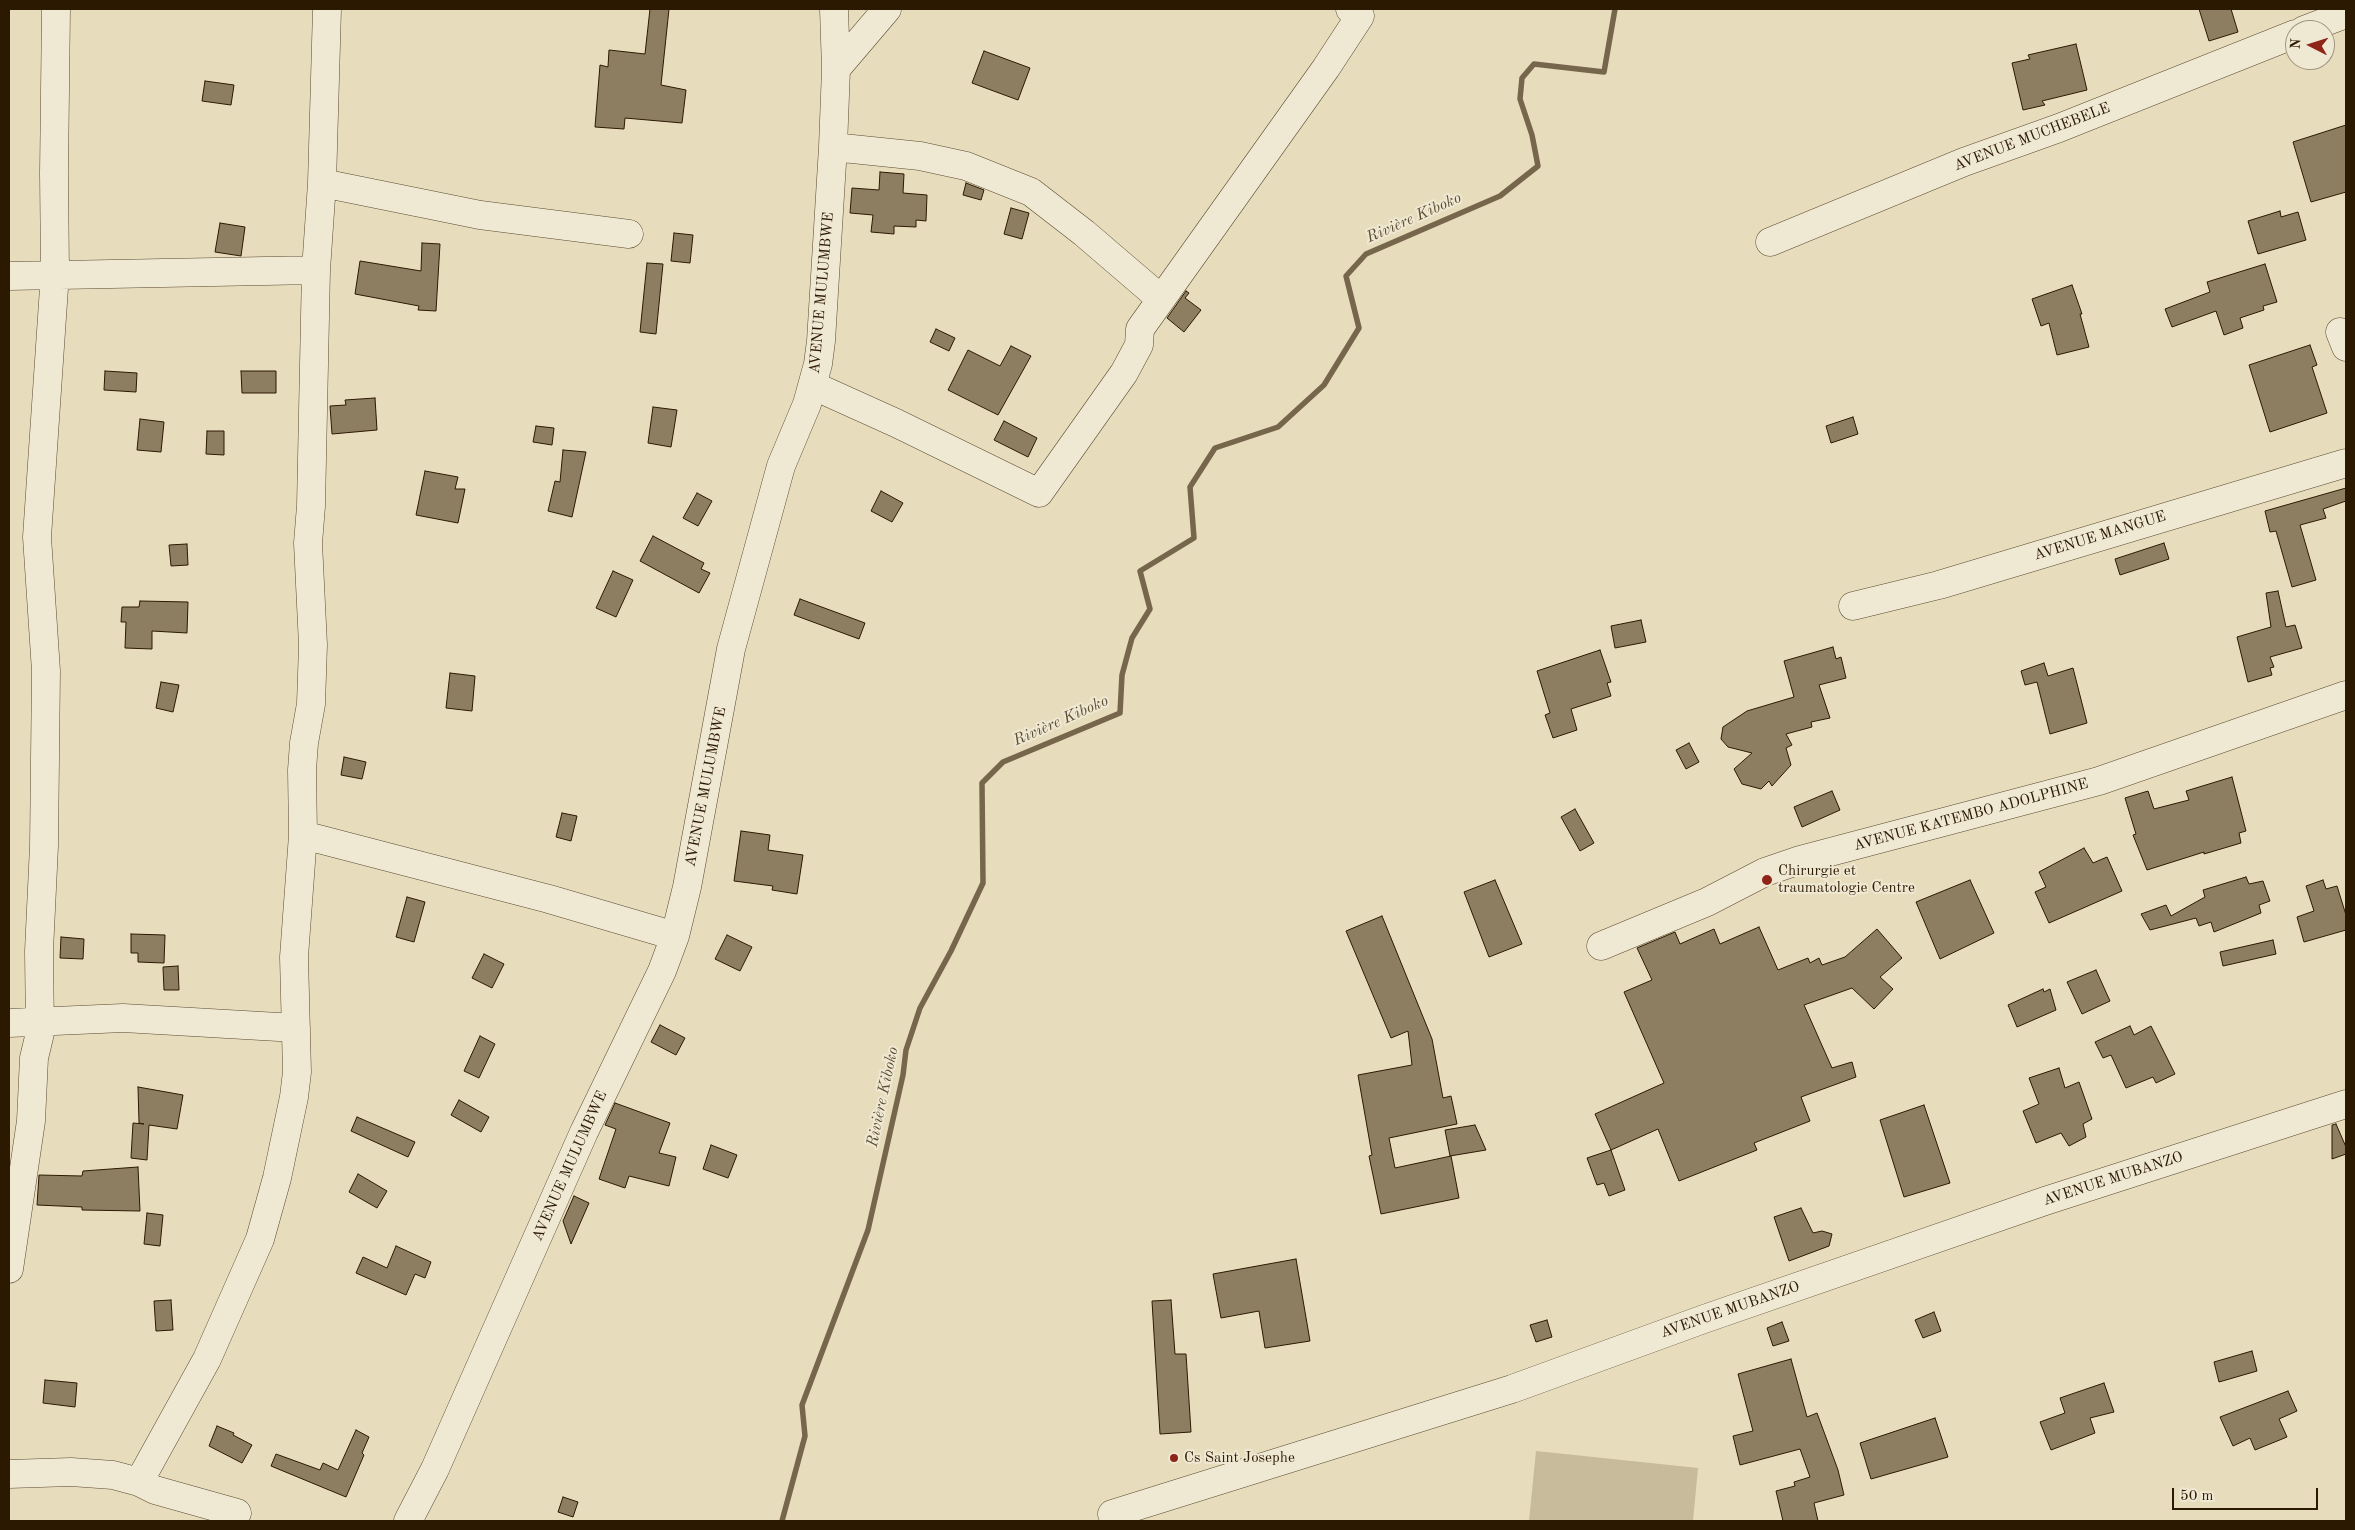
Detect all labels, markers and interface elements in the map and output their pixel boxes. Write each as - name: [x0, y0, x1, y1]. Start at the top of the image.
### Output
- north arrow: [2285, 20, 2335, 70]
- text: N: [2289, 38, 2303, 50]
- street label: AVENUE MUCHEBELE: [1951, 99, 2113, 175]
- water label: Rivière Kiboko: [1364, 188, 1464, 248]
- street label: AVENUE MULUMBWE: [806, 211, 838, 375]
- street label: AVENUE MANGUE: [2032, 507, 2168, 565]
- water label: Rivière Kiboko: [1011, 691, 1111, 751]
- street label: AVENUE MULUMBWE: [682, 705, 730, 869]
- street label: AVENUE KATEMBO ADOLPHINE: [1852, 775, 2090, 855]
- place label: Chirurgie et traumatologie Centre: [1778, 862, 1915, 897]
- marker: Chirurgie et traumatologie Centre: [1760, 873, 1774, 887]
- water label: Rivière Kiboko: [863, 1045, 903, 1149]
- street label: AVENUE MULUMBWE: [529, 1088, 611, 1244]
- street label: AVENUE MUBANZO: [2041, 1148, 2185, 1210]
- street label: AVENUE MUBANZO: [1658, 1278, 1802, 1342]
- place label: Cs Saint Josephe: [1184, 1449, 1295, 1467]
- marker: Cs Saint Josephe: [1168, 1452, 1180, 1464]
- scale bar: [2175, 1478, 2321, 1510]
- text: 50 m: [2180, 1489, 2214, 1504]

